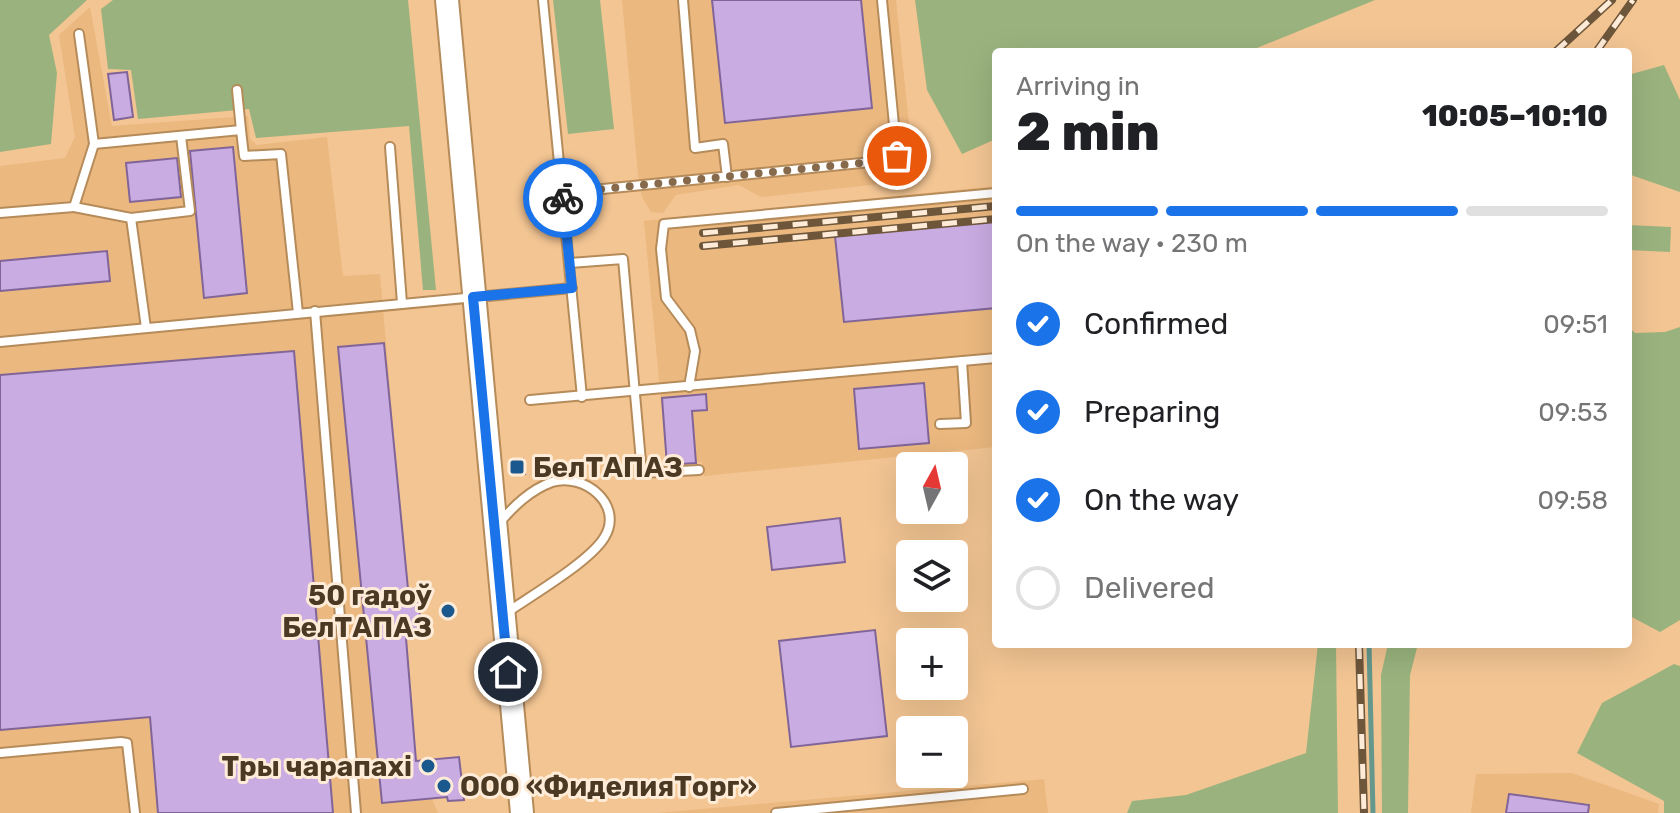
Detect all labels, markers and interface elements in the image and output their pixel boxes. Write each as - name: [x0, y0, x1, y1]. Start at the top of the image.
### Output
- text: Arriving in: [1016, 71, 1140, 102]
- text: 10:05–10:10: [1422, 98, 1608, 134]
- text: 2 min: [1016, 101, 1160, 163]
- pin: [863, 122, 931, 190]
- icon: bag: [875, 134, 919, 178]
- courier: [523, 158, 603, 238]
- icon: bike: [541, 176, 585, 220]
- text: On the way · 230 m: [1016, 228, 1248, 259]
- icon: check: [1016, 302, 1060, 346]
- text: Confirmed: [1084, 306, 1228, 342]
- text: 09:51: [1543, 309, 1608, 340]
- icon: check: [1016, 390, 1060, 434]
- text: Preparing: [1084, 394, 1220, 430]
- text: 09:53: [1538, 397, 1608, 428]
- place label: БелТАПАЗ: [533, 451, 683, 484]
- north arrow: [896, 452, 968, 524]
- map controls: [896, 452, 968, 788]
- marker: БелТАПАЗ: [508, 458, 526, 476]
- icon: check: [1016, 478, 1060, 522]
- text: On the way: [1084, 482, 1239, 518]
- text: 09:58: [1537, 485, 1608, 516]
- button: layers: [896, 540, 968, 612]
- text: Delivered: [1084, 570, 1215, 606]
- place label: 50 гадоў БелТАПАЗ: [282, 579, 432, 644]
- marker: 50 гадоў БелТАПАЗ: [439, 602, 457, 620]
- button: +: [896, 628, 968, 700]
- pin: [474, 638, 542, 706]
- icon: home: [486, 650, 530, 694]
- button: −: [896, 716, 968, 788]
- place label: Тры чарапахі: [221, 750, 412, 783]
- marker: Тры чарапахі: [419, 757, 437, 775]
- place label: ООО «ФиделияТорг»: [460, 770, 757, 803]
- marker: ООО «ФиделияТорг»: [435, 777, 453, 795]

